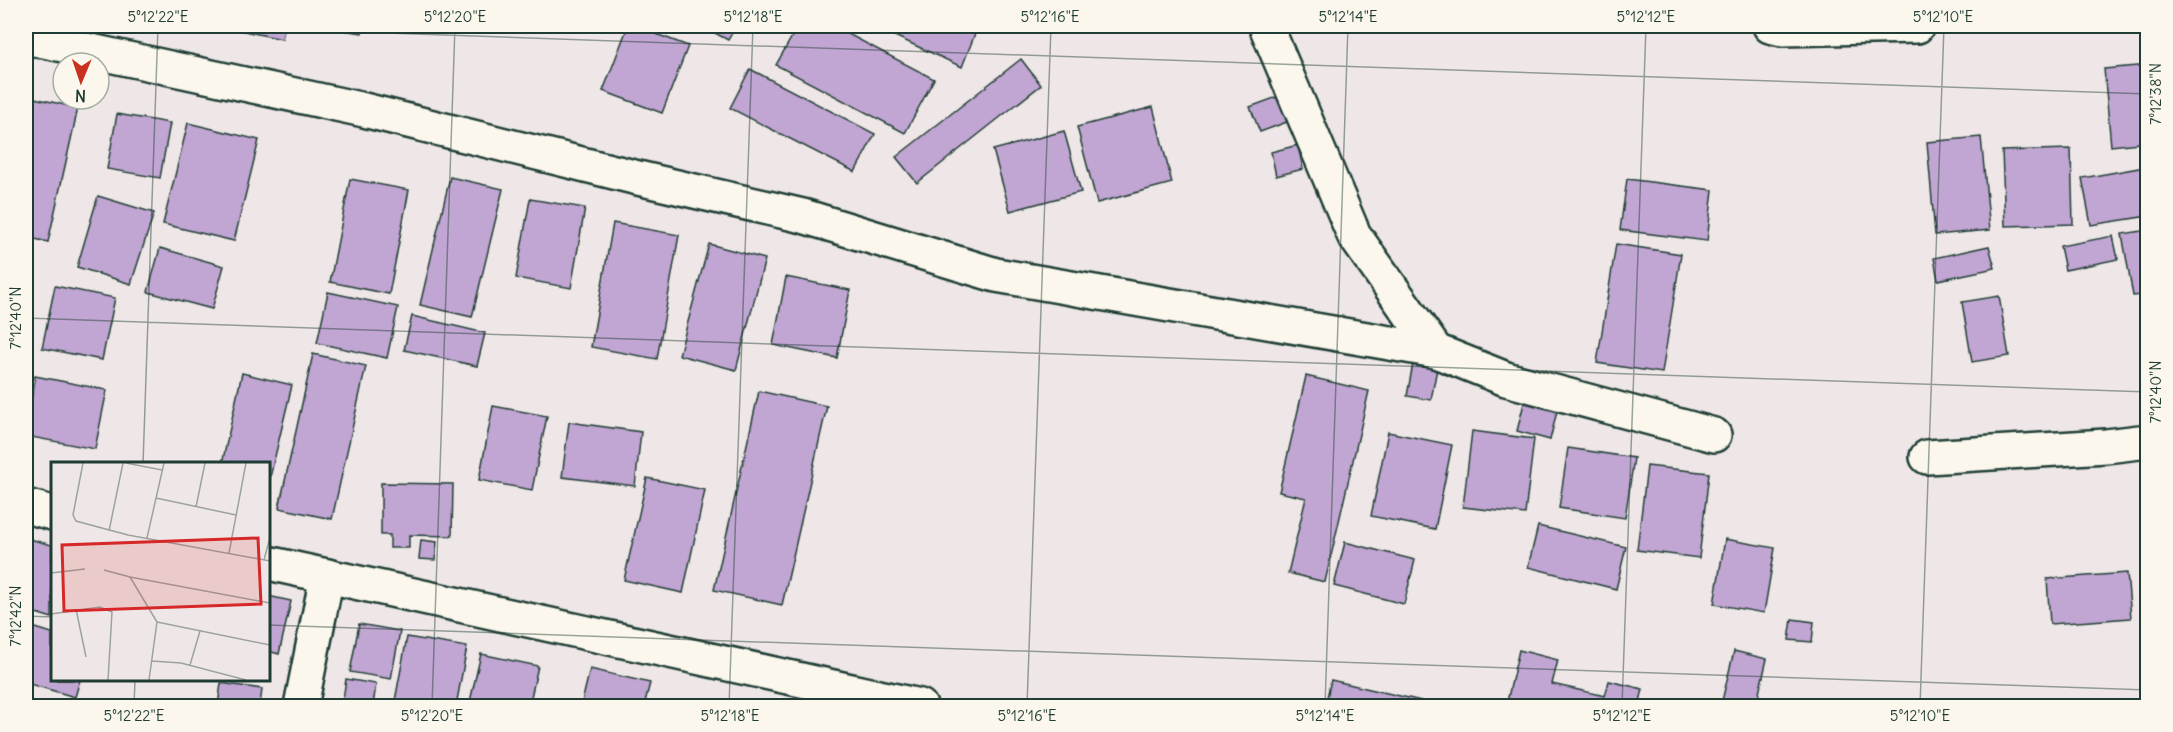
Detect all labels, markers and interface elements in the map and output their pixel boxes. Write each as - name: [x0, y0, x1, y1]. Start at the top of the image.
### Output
- text: 5°12'22"E: [127, 7, 189, 26]
- text: 5°12'20"E: [424, 7, 487, 26]
- text: 5°12'18"E: [723, 7, 783, 26]
- text: 5°12'16"E: [1020, 7, 1080, 26]
- text: 5°12'14"E: [1318, 7, 1378, 26]
- text: 5°12'12"E: [1617, 7, 1676, 26]
- text: 5°12'10"E: [1913, 7, 1973, 26]
- north arrow: [51, 51, 111, 111]
- text: 7°12'38"N: [2146, 63, 2165, 125]
- text: N: [75, 86, 86, 106]
- text: 7°12'40"N: [6, 286, 25, 350]
- text: 7°12'40"N: [2146, 360, 2165, 424]
- inset map: [51, 462, 270, 681]
- text: 7°12'42"N: [6, 585, 25, 647]
- text: 5°12'22"E: [103, 706, 165, 725]
- text: 5°12'20"E: [401, 706, 464, 725]
- text: 5°12'18"E: [700, 706, 760, 725]
- text: 5°12'16"E: [997, 706, 1057, 725]
- text: 5°12'14"E: [1295, 706, 1355, 725]
- text: 5°12'12"E: [1593, 706, 1652, 725]
- text: 5°12'10"E: [1890, 706, 1950, 725]

